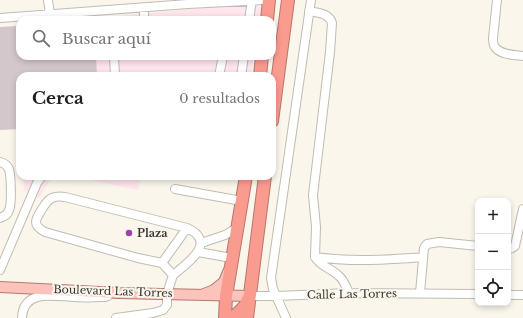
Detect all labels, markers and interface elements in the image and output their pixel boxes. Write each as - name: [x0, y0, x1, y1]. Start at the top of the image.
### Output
- search box: [16, 16, 276, 60]
- icon: search: [30, 27, 52, 49]
- text: Buscar aquí: [62, 29, 151, 48]
- text: Cerca: [32, 88, 84, 109]
- text: 0 resultados: [179, 90, 260, 107]
- map controls: [475, 198, 511, 306]
- button: +: [475, 198, 511, 234]
- place label: Plaza: [137, 226, 168, 240]
- marker: Plaza: [124, 228, 134, 238]
- button: −: [475, 234, 511, 270]
- button: locate: [475, 270, 511, 306]
- street label: Boulevard Las Torres: [53, 282, 173, 300]
- street label: Calle Las Torres: [307, 286, 397, 302]

